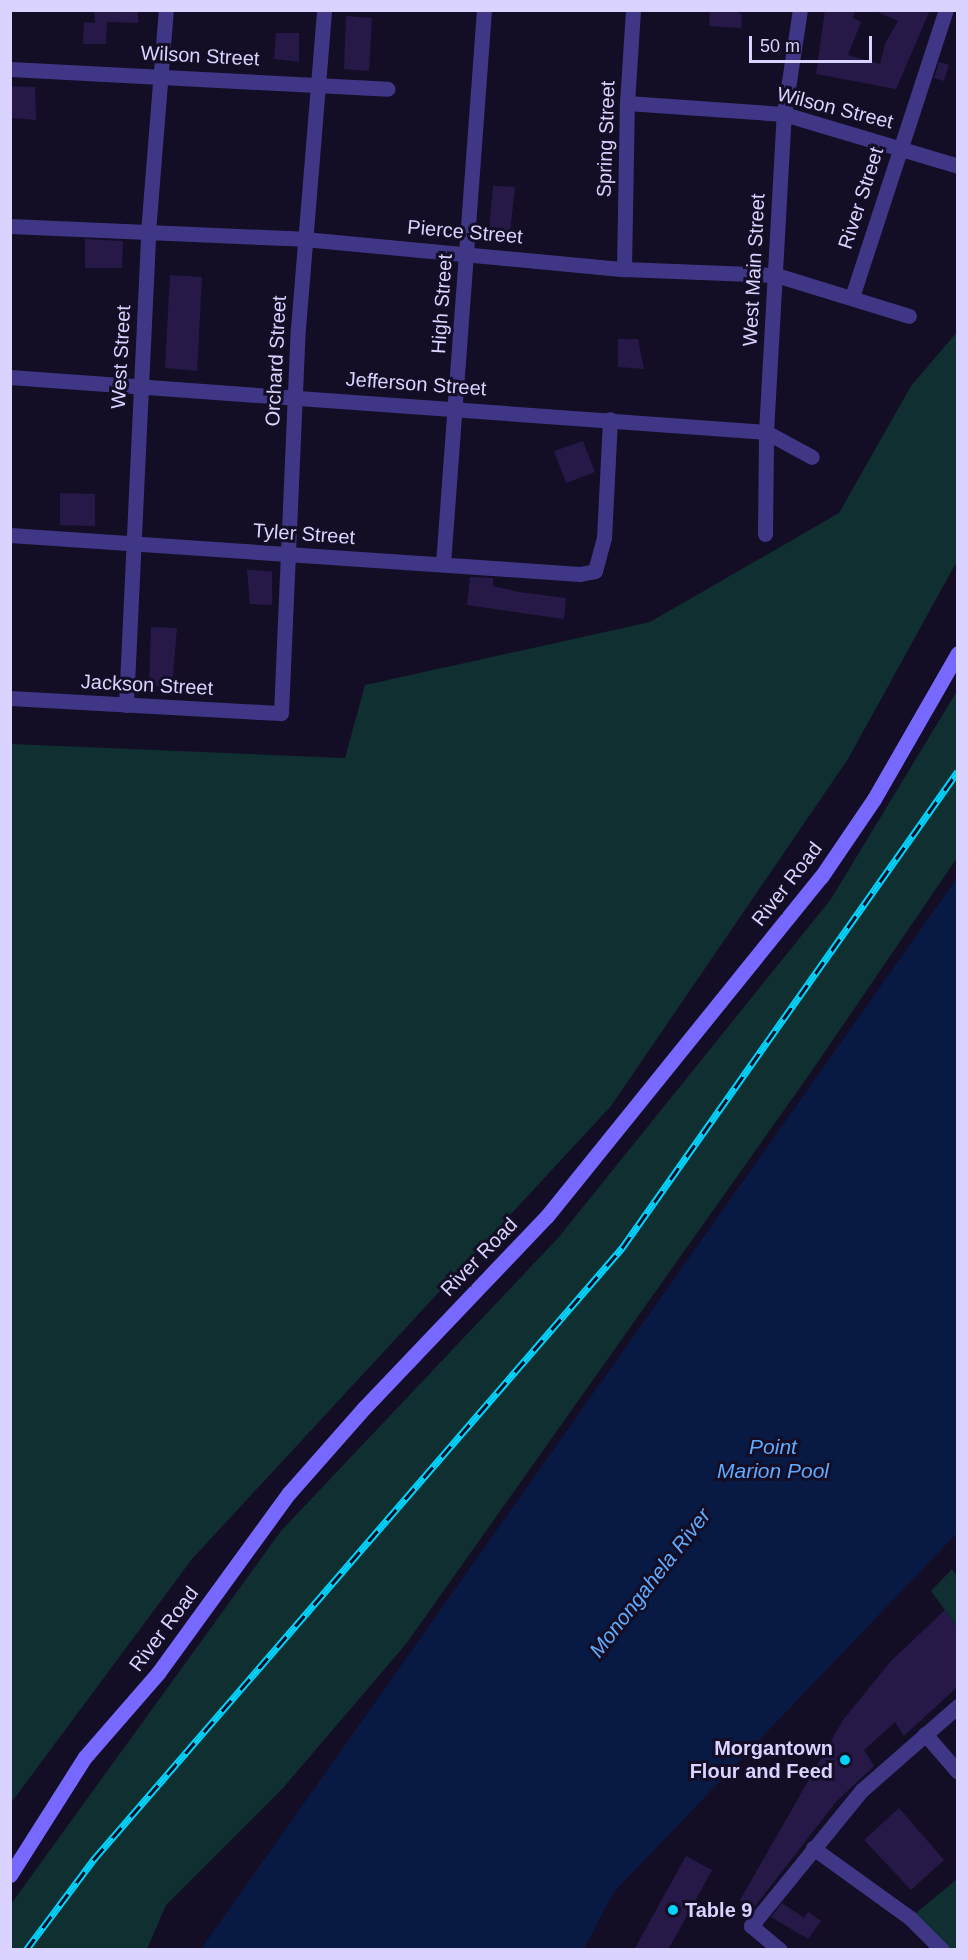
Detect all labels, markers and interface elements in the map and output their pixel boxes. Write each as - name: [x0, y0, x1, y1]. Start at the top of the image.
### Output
- scale bar: [752, 24, 875, 62]
- text: 50 m: [760, 36, 800, 56]
- street label: Wilson Street: [140, 41, 260, 71]
- street label: Spring Street: [592, 80, 620, 198]
- street label: Wilson Street: [774, 82, 896, 134]
- street label: River Street: [833, 144, 889, 252]
- street label: West Main Street: [738, 193, 770, 347]
- street label: Pierce Street: [406, 215, 524, 249]
- street label: High Street: [427, 253, 457, 355]
- street label: Orchard Street: [261, 295, 291, 427]
- street label: West Street: [106, 304, 136, 410]
- street label: Jefferson Street: [345, 367, 487, 401]
- street label: Tyler Street: [252, 518, 356, 550]
- street label: Jackson Street: [80, 670, 214, 700]
- street label: River Road: [747, 837, 827, 931]
- street label: River Road: [436, 1213, 522, 1301]
- water label: Point Marion Pool: [717, 1434, 829, 1484]
- water label: Monongahela River: [584, 1503, 716, 1663]
- street label: River Road: [124, 1582, 204, 1676]
- place label: Morgantown Flour and Feed: [690, 1736, 833, 1783]
- marker: Morgantown Flour and Feed: [838, 1753, 852, 1767]
- place label: Table 9: [685, 1898, 752, 1922]
- marker: Table 9: [666, 1903, 680, 1917]

